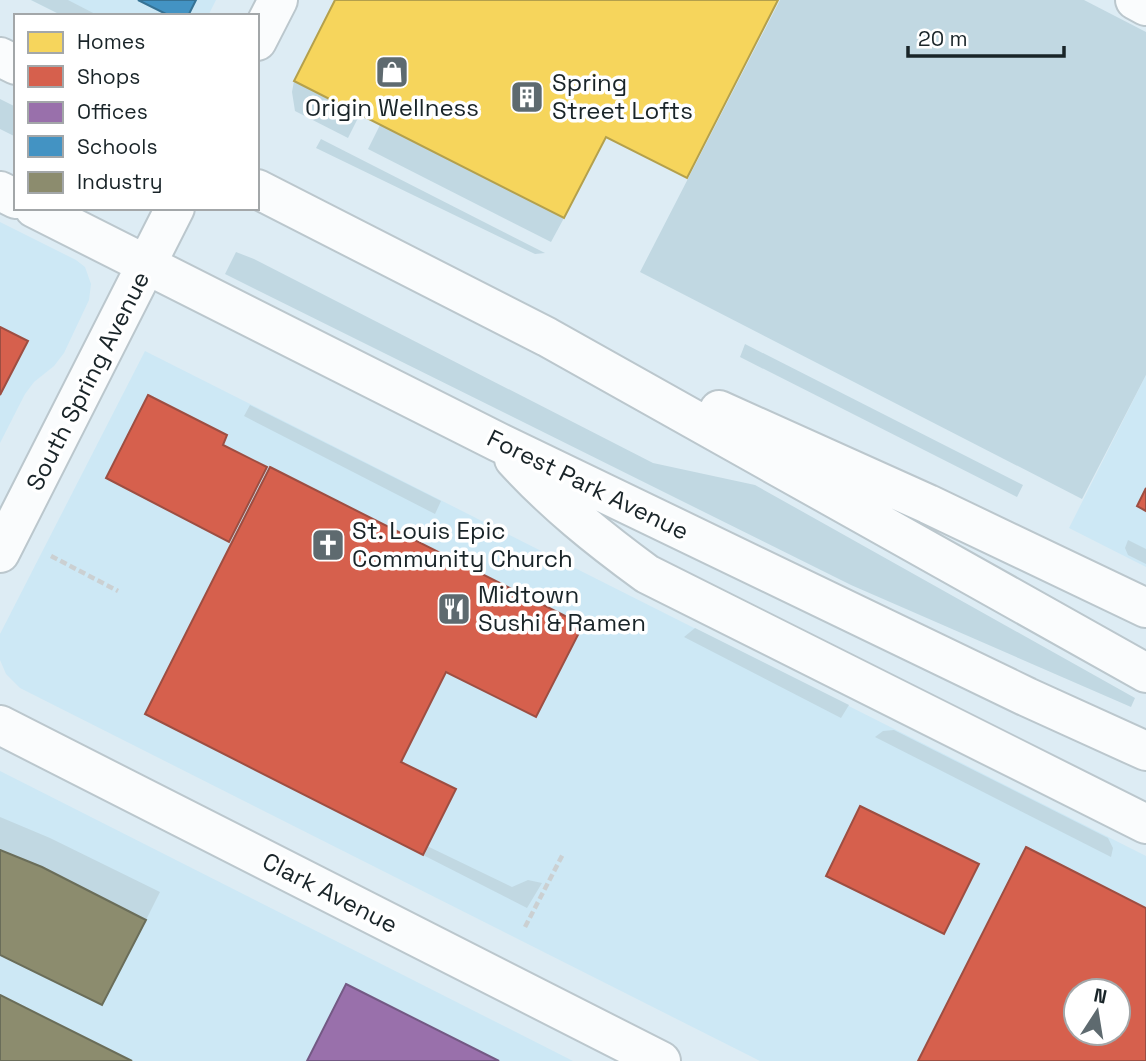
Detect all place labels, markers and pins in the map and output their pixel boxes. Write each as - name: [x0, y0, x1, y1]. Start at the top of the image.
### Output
- shop icon: Origin Wellness: [373, 53, 411, 91]
- place label: Spring Street Lofts: [552, 67, 693, 126]
- building icon: Spring Street Lofts: [508, 78, 546, 116]
- place label: Origin Wellness: [305, 92, 479, 123]
- place label: St. Louis Epic Community Church: [352, 515, 573, 574]
- church icon: St. Louis Epic Community Church: [309, 526, 347, 564]
- place label: Midtown Sushi & Ramen: [478, 579, 646, 638]
- restaurant icon: Midtown Sushi & Ramen: [435, 590, 473, 628]

